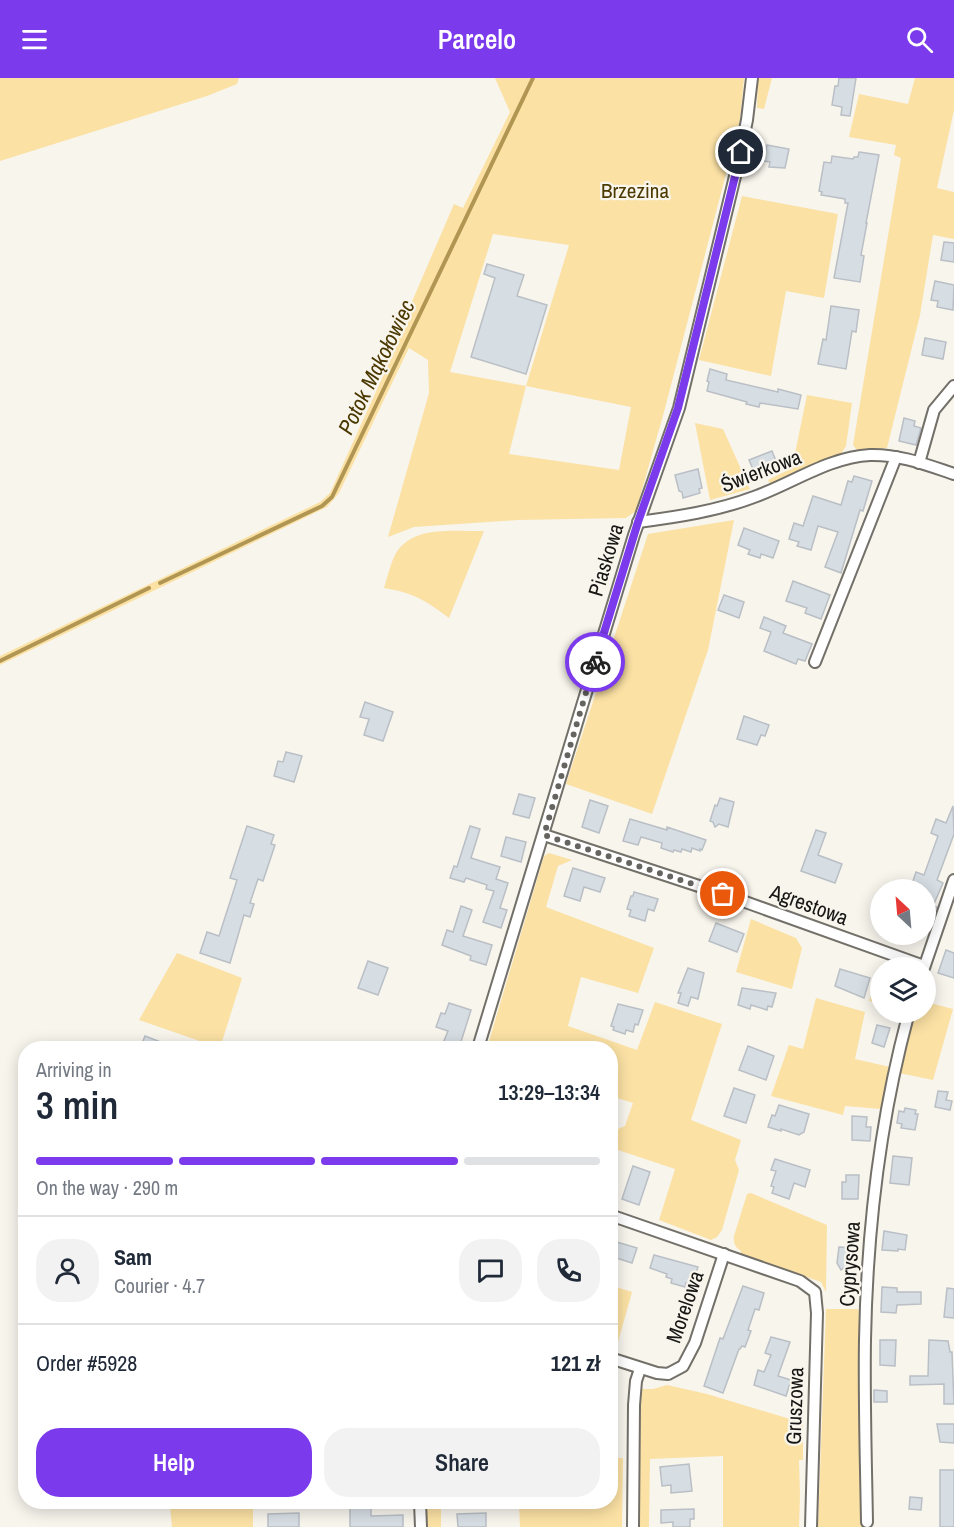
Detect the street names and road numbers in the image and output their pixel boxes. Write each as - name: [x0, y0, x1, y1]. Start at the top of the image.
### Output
- street label: Świerkowa: [716, 442, 806, 499]
- street label: Piaskowa: [581, 520, 630, 600]
- street label: Agrestowa: [765, 877, 853, 932]
- street label: Cyprysowa: [832, 1220, 867, 1307]
- street label: Morelowa: [659, 1266, 711, 1347]
- street label: Gruszowa: [779, 1366, 810, 1445]

